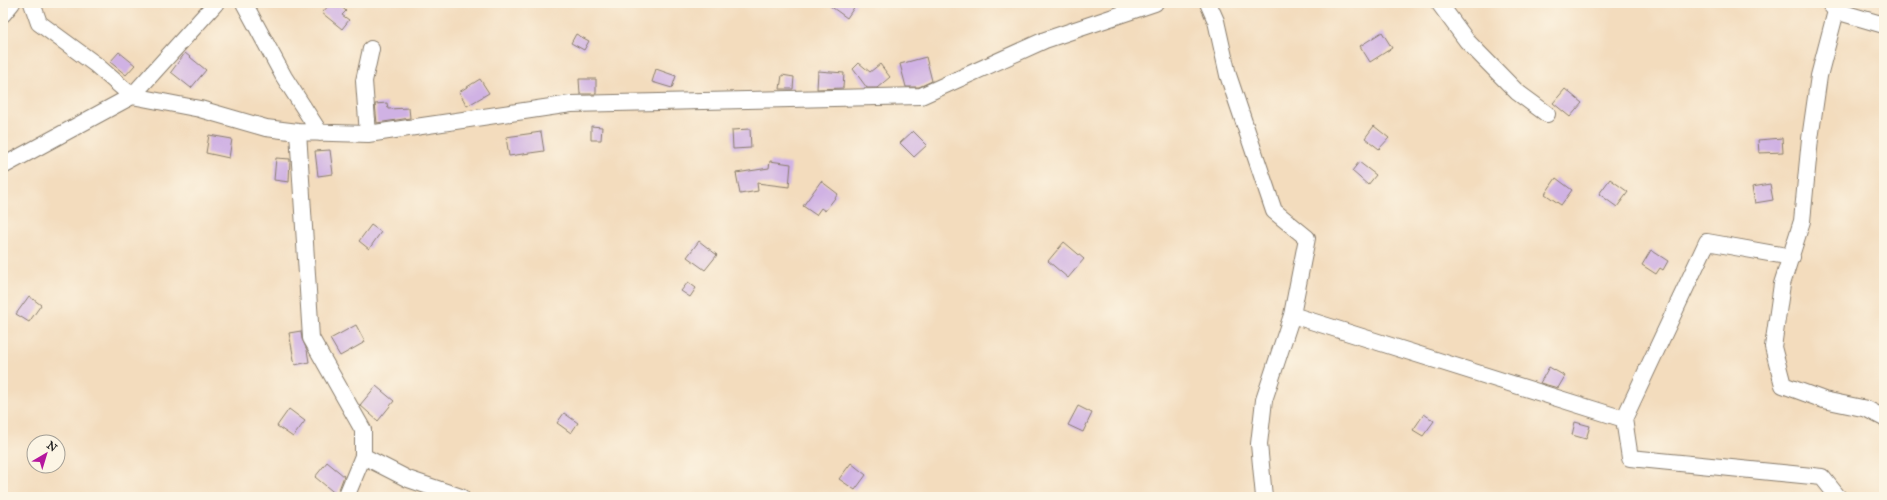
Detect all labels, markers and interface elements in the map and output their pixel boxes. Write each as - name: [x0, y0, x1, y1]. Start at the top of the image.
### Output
- north arrow: [26, 434, 66, 474]
- text: N: [44, 439, 60, 455]

